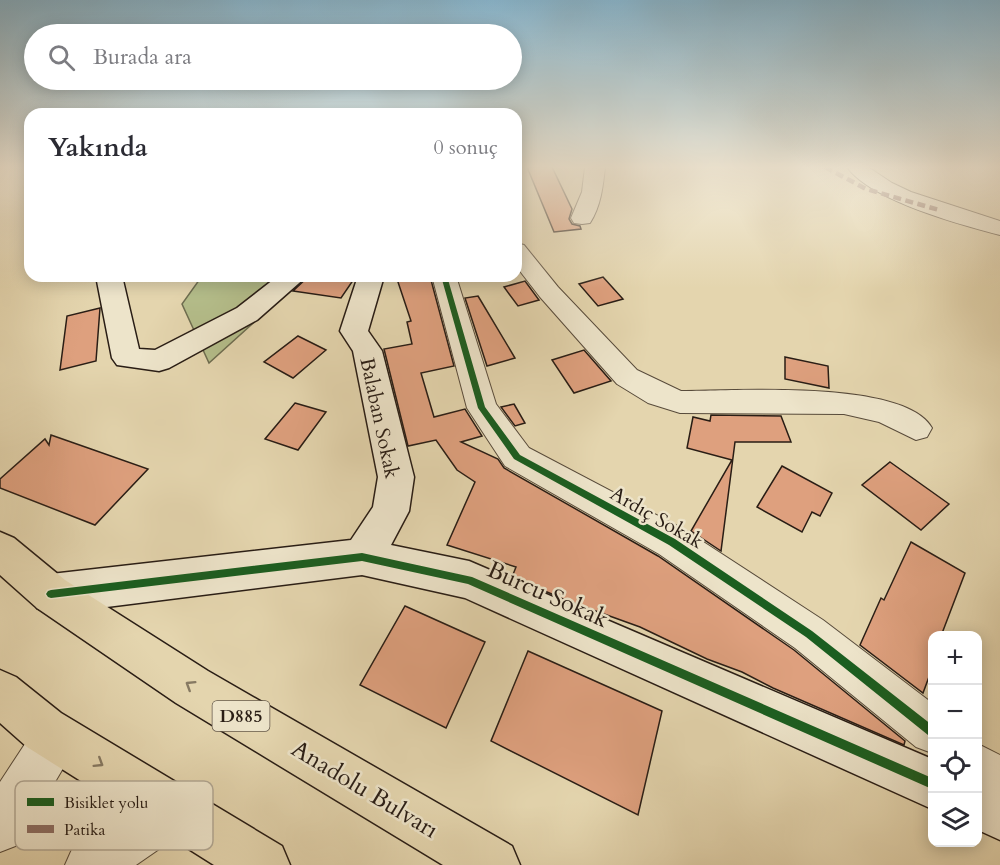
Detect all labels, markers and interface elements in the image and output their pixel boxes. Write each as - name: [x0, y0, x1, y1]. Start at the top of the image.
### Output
- search box: [24, 24, 522, 90]
- icon: search: [45, 41, 78, 74]
- text: Burada ara: [93, 42, 192, 72]
- text: Yakında: [48, 130, 148, 165]
- text: 0 sonuç: [433, 134, 498, 161]
- street label: Balaban Sokak: [354, 355, 406, 481]
- street label: Ardıç Sokak: [605, 480, 708, 555]
- street label: Burcu Sokak: [482, 553, 614, 636]
- map controls: [928, 631, 982, 847]
- button: +: [928, 631, 982, 685]
- one-way arrow: [185, 681, 196, 692]
- button: −: [928, 685, 982, 739]
- road number: D885: [212, 701, 270, 731]
- street label: Anadolu Bulvarı: [285, 732, 445, 846]
- button: locate: [928, 739, 982, 793]
- one-way arrow: [93, 755, 103, 767]
- legend: [15, 781, 213, 850]
- text: Bisiklet yolu: [64, 792, 149, 814]
- button: layers: [928, 793, 982, 847]
- text: Patika: [64, 819, 105, 841]

